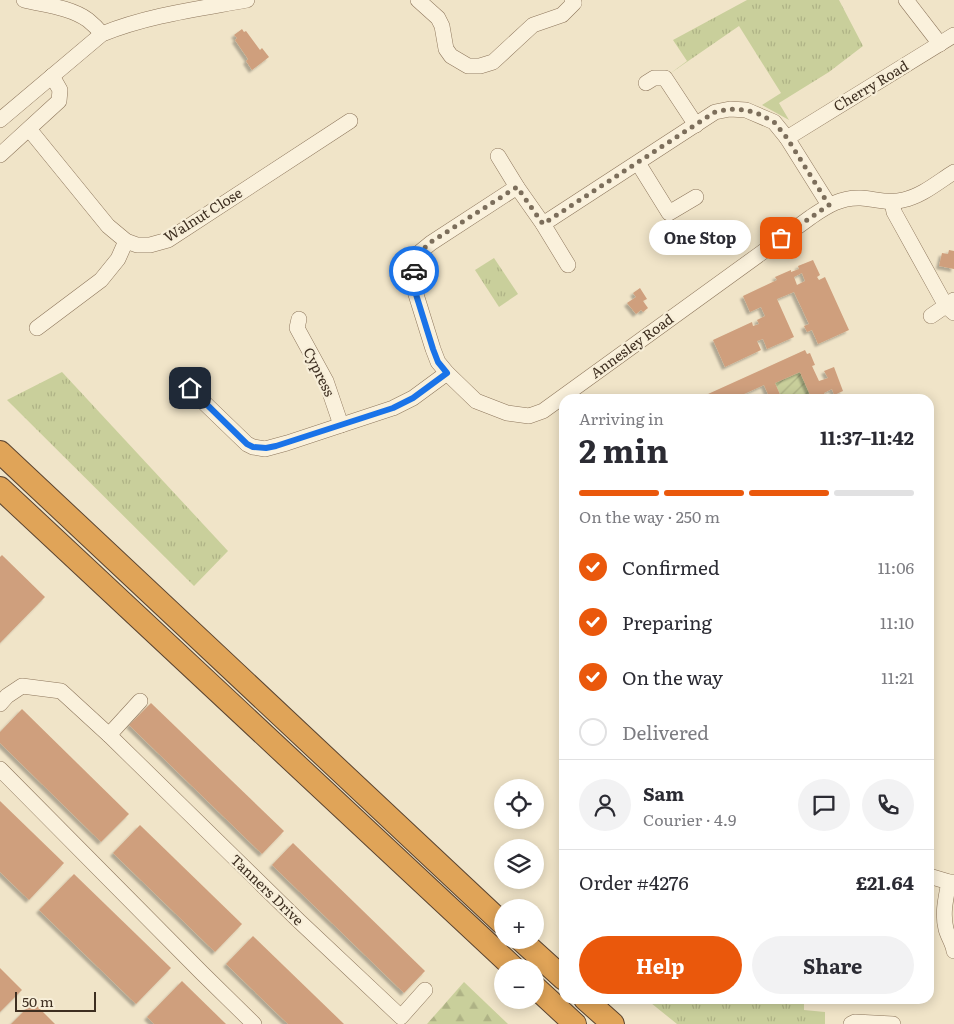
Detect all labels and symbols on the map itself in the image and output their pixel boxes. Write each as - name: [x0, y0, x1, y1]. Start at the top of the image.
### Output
- street label: Cherry Road: [829, 55, 912, 115]
- street label: Walnut Close: [159, 182, 245, 246]
- pin: [760, 217, 802, 259]
- callout: One Stop: [648, 220, 751, 256]
- courier: [389, 246, 439, 296]
- street label: Annesley Road: [586, 308, 677, 382]
- street label: Cypress: [299, 344, 340, 399]
- pin: [169, 367, 211, 409]
- street label: Tanners Drive: [227, 849, 309, 929]
- scale bar: [15, 989, 96, 1012]

